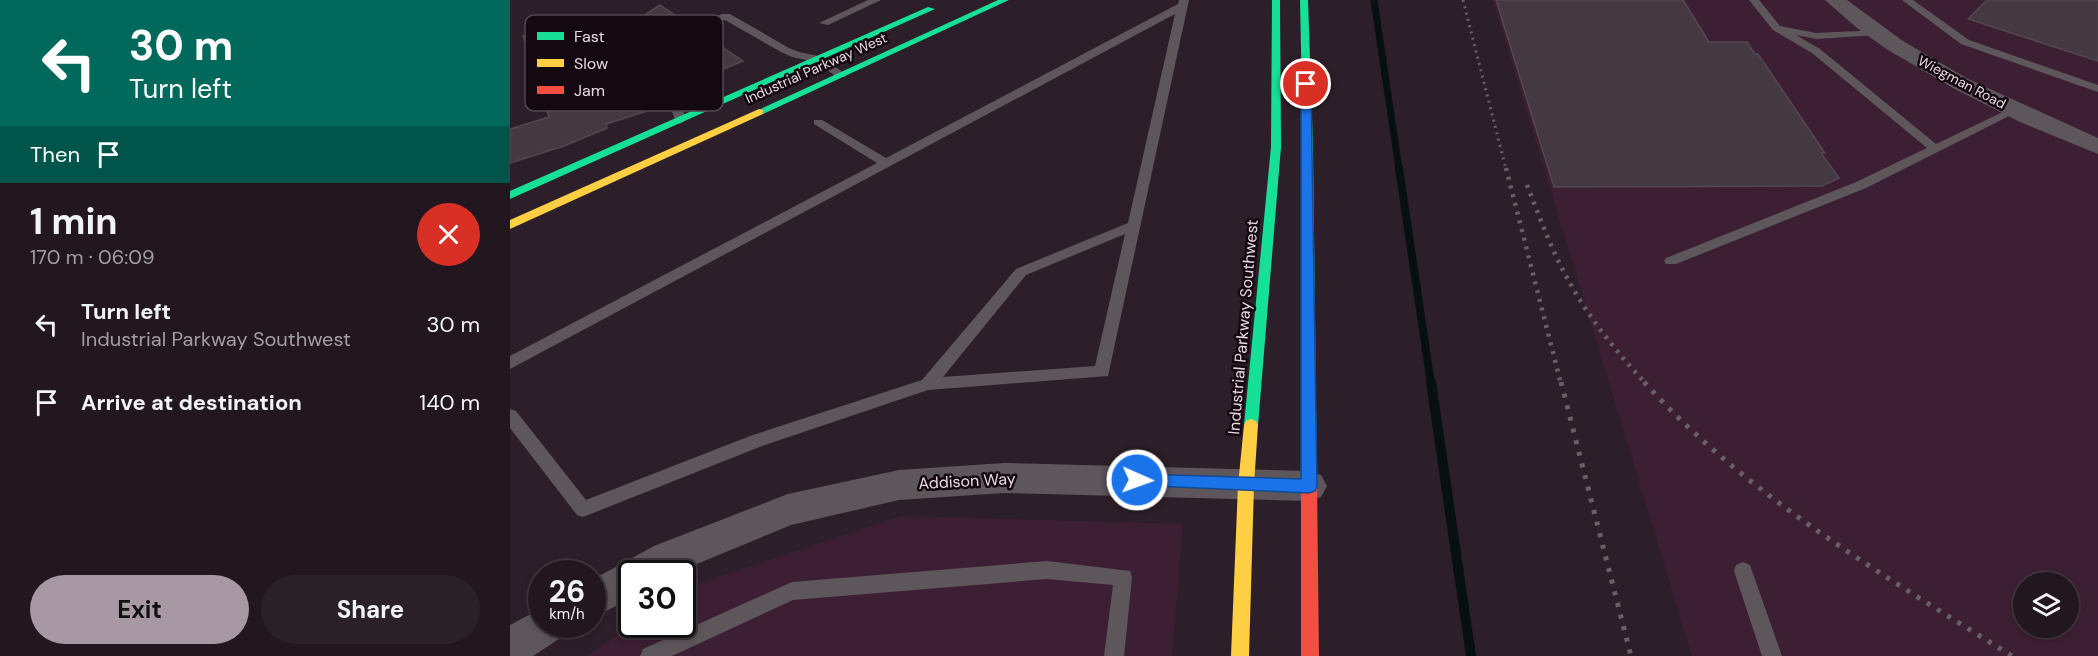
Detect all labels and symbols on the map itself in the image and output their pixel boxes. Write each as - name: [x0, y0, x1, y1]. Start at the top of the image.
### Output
- legend: [525, 15, 723, 111]
- text: Fast: [574, 26, 605, 47]
- street label: Industrial Parkway West: [742, 29, 890, 107]
- street label: Wiegman Road: [1915, 51, 2009, 113]
- text: Slow: [574, 53, 608, 74]
- pin: [1280, 58, 1331, 109]
- text: Jam: [574, 80, 605, 101]
- street label: Industrial Parkway Southwest: [1223, 219, 1263, 435]
- position arrow: [1105, 448, 1169, 512]
- street label: Addison Way: [918, 468, 1016, 494]
- speed limit sign: 30: [618, 560, 696, 638]

